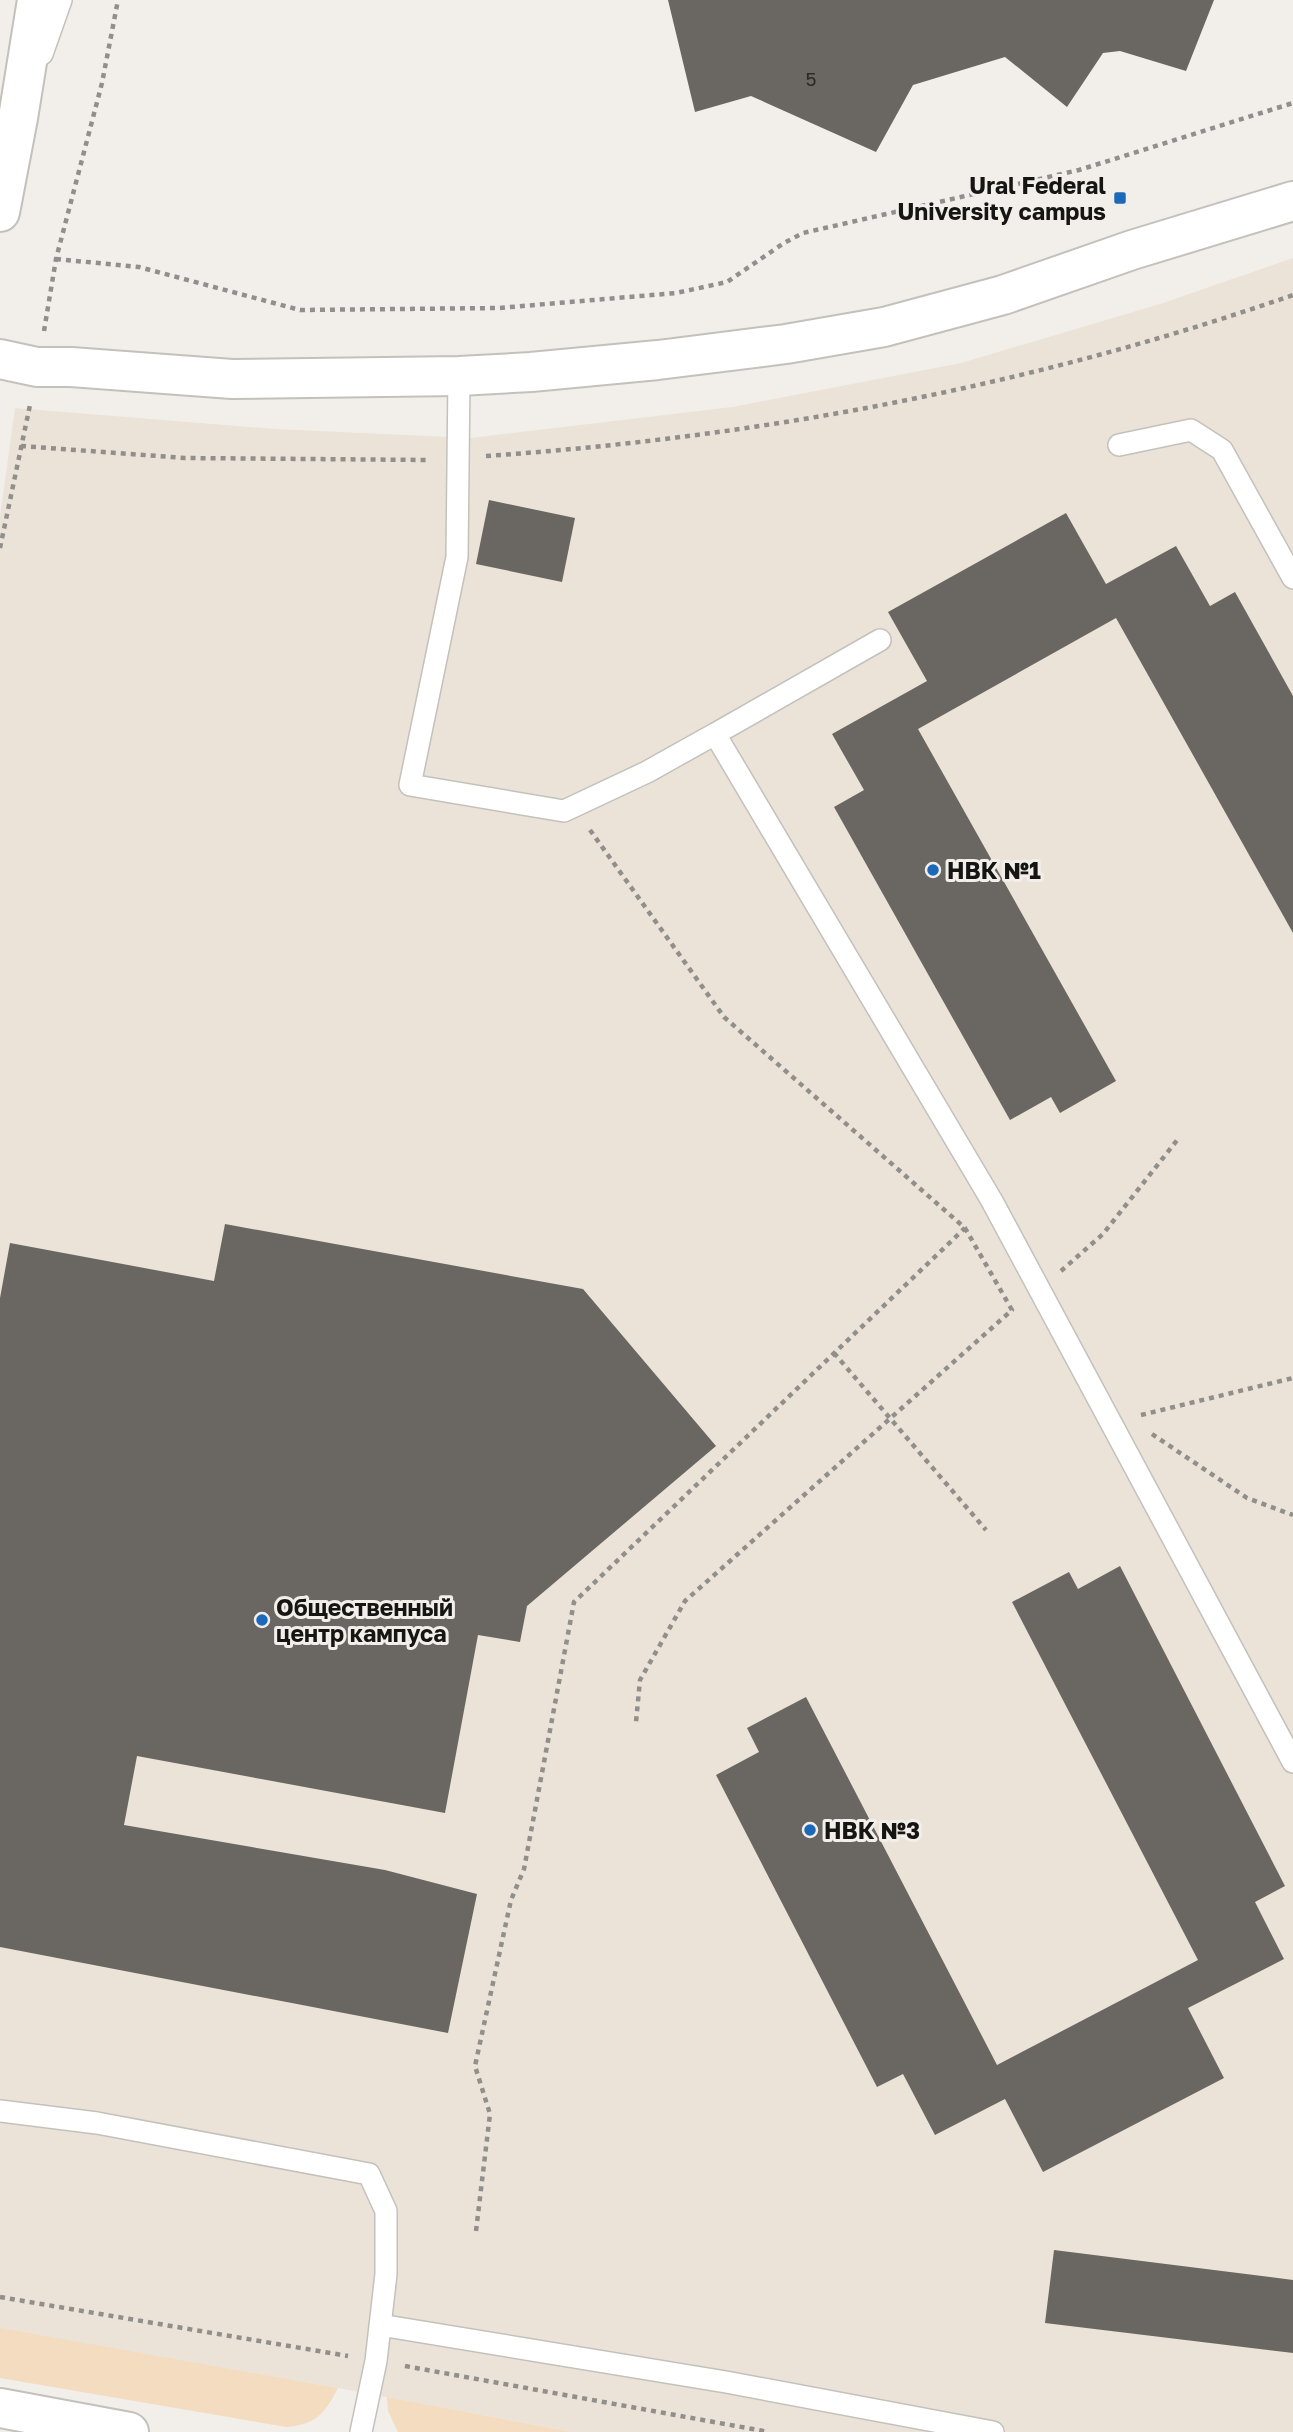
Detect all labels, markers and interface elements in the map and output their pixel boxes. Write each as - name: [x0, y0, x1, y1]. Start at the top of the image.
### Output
- house number: 5: [805, 67, 817, 90]
- place label: Ural Federal University campus: [898, 171, 1106, 225]
- marker: Ural Federal University campus: [1112, 190, 1128, 206]
- place label: НВК №1: [947, 856, 1041, 884]
- marker: НВК №1: [925, 862, 941, 878]
- place label: Общественный центр кампуса: [276, 1593, 453, 1647]
- marker: Общественный центр кампуса: [254, 1612, 270, 1628]
- place label: НВК №3: [824, 1816, 920, 1844]
- marker: НВК №3: [802, 1822, 818, 1838]

